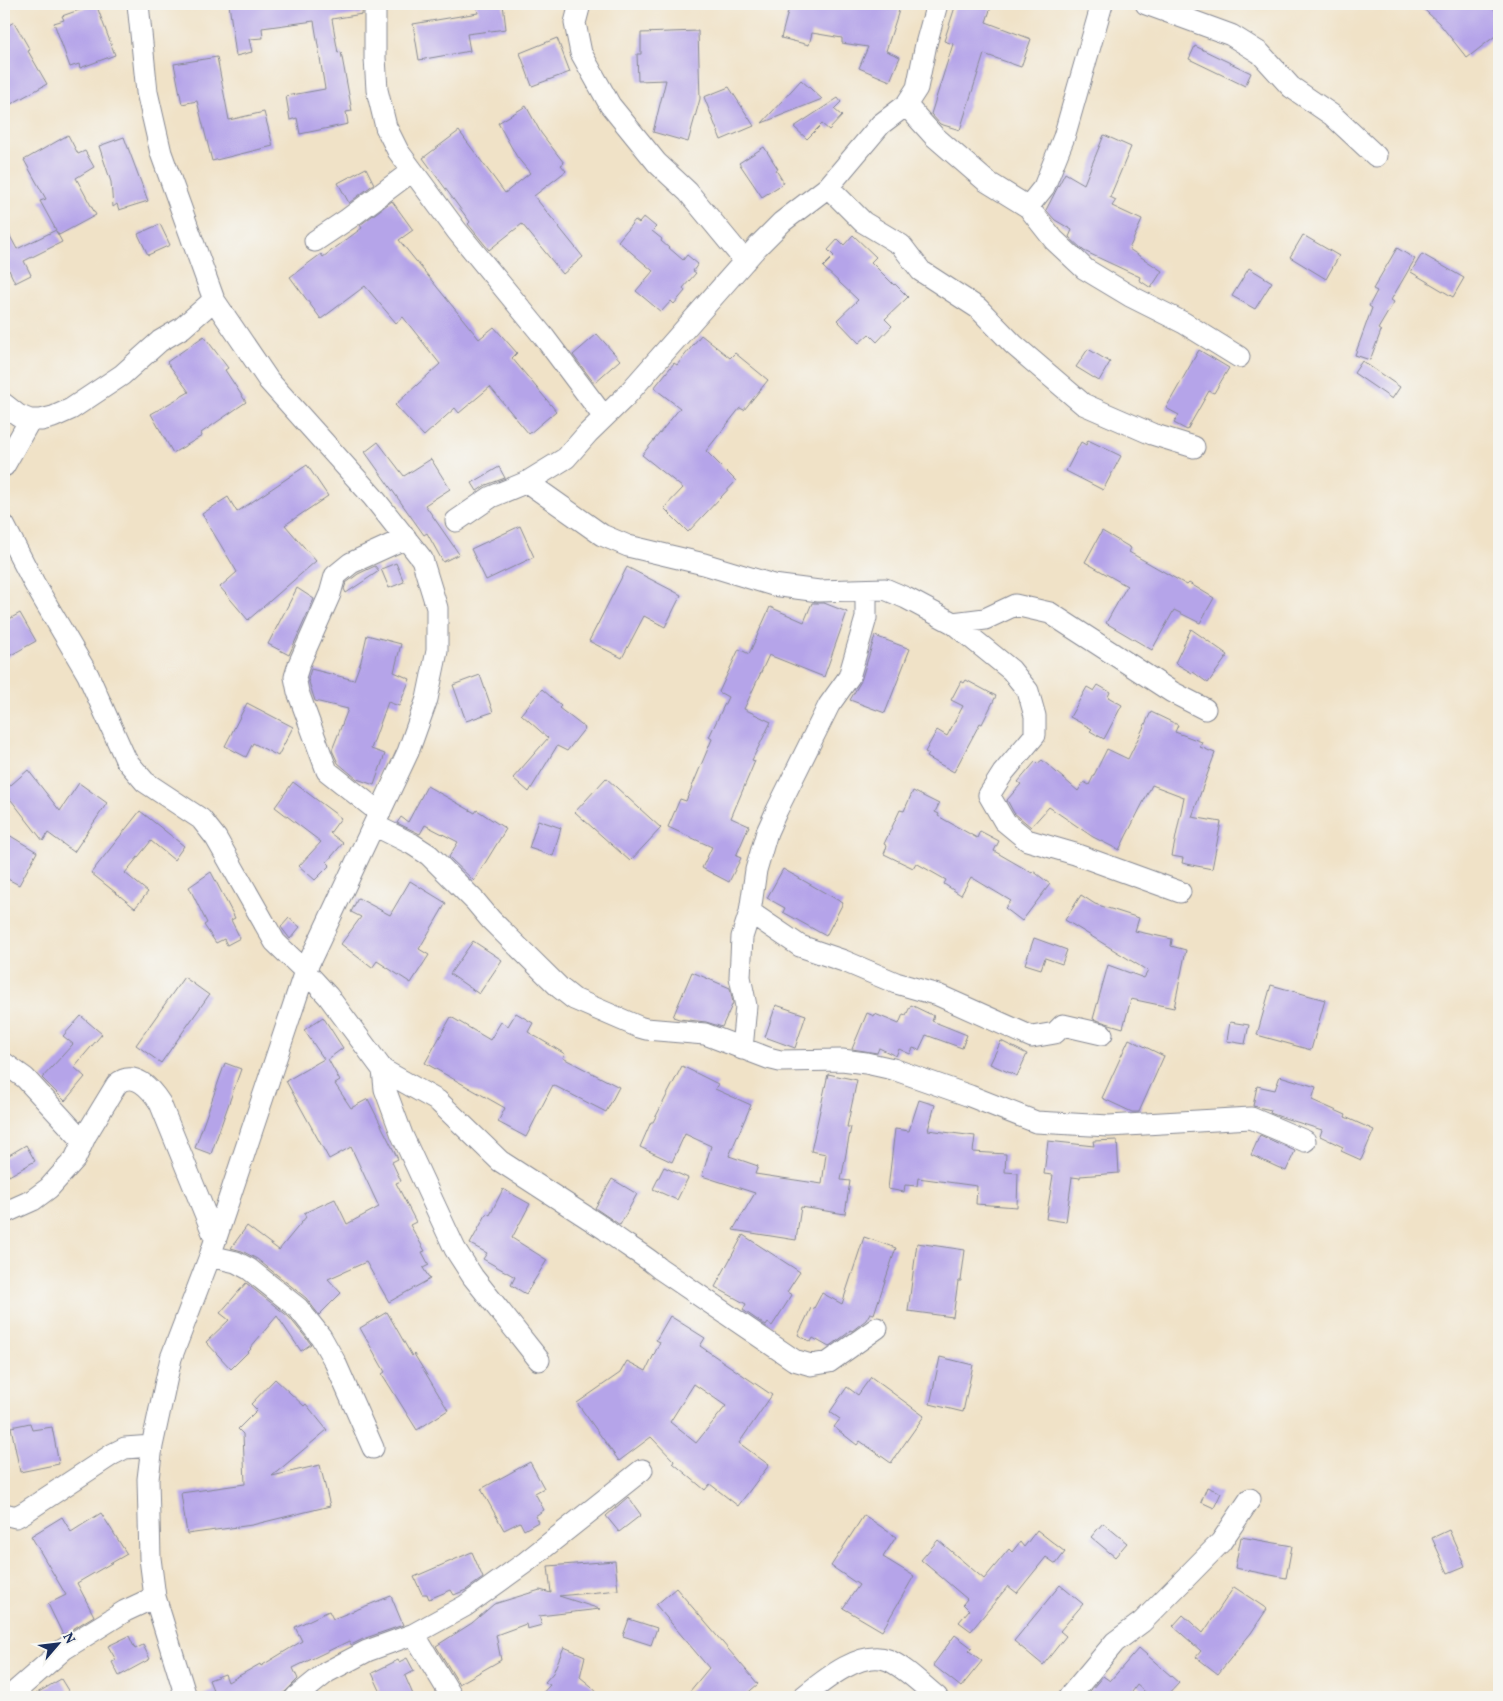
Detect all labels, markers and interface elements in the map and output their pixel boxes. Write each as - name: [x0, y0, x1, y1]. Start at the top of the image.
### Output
- north arrow: [32, 1618, 82, 1668]
- text: N: [57, 1630, 79, 1648]

